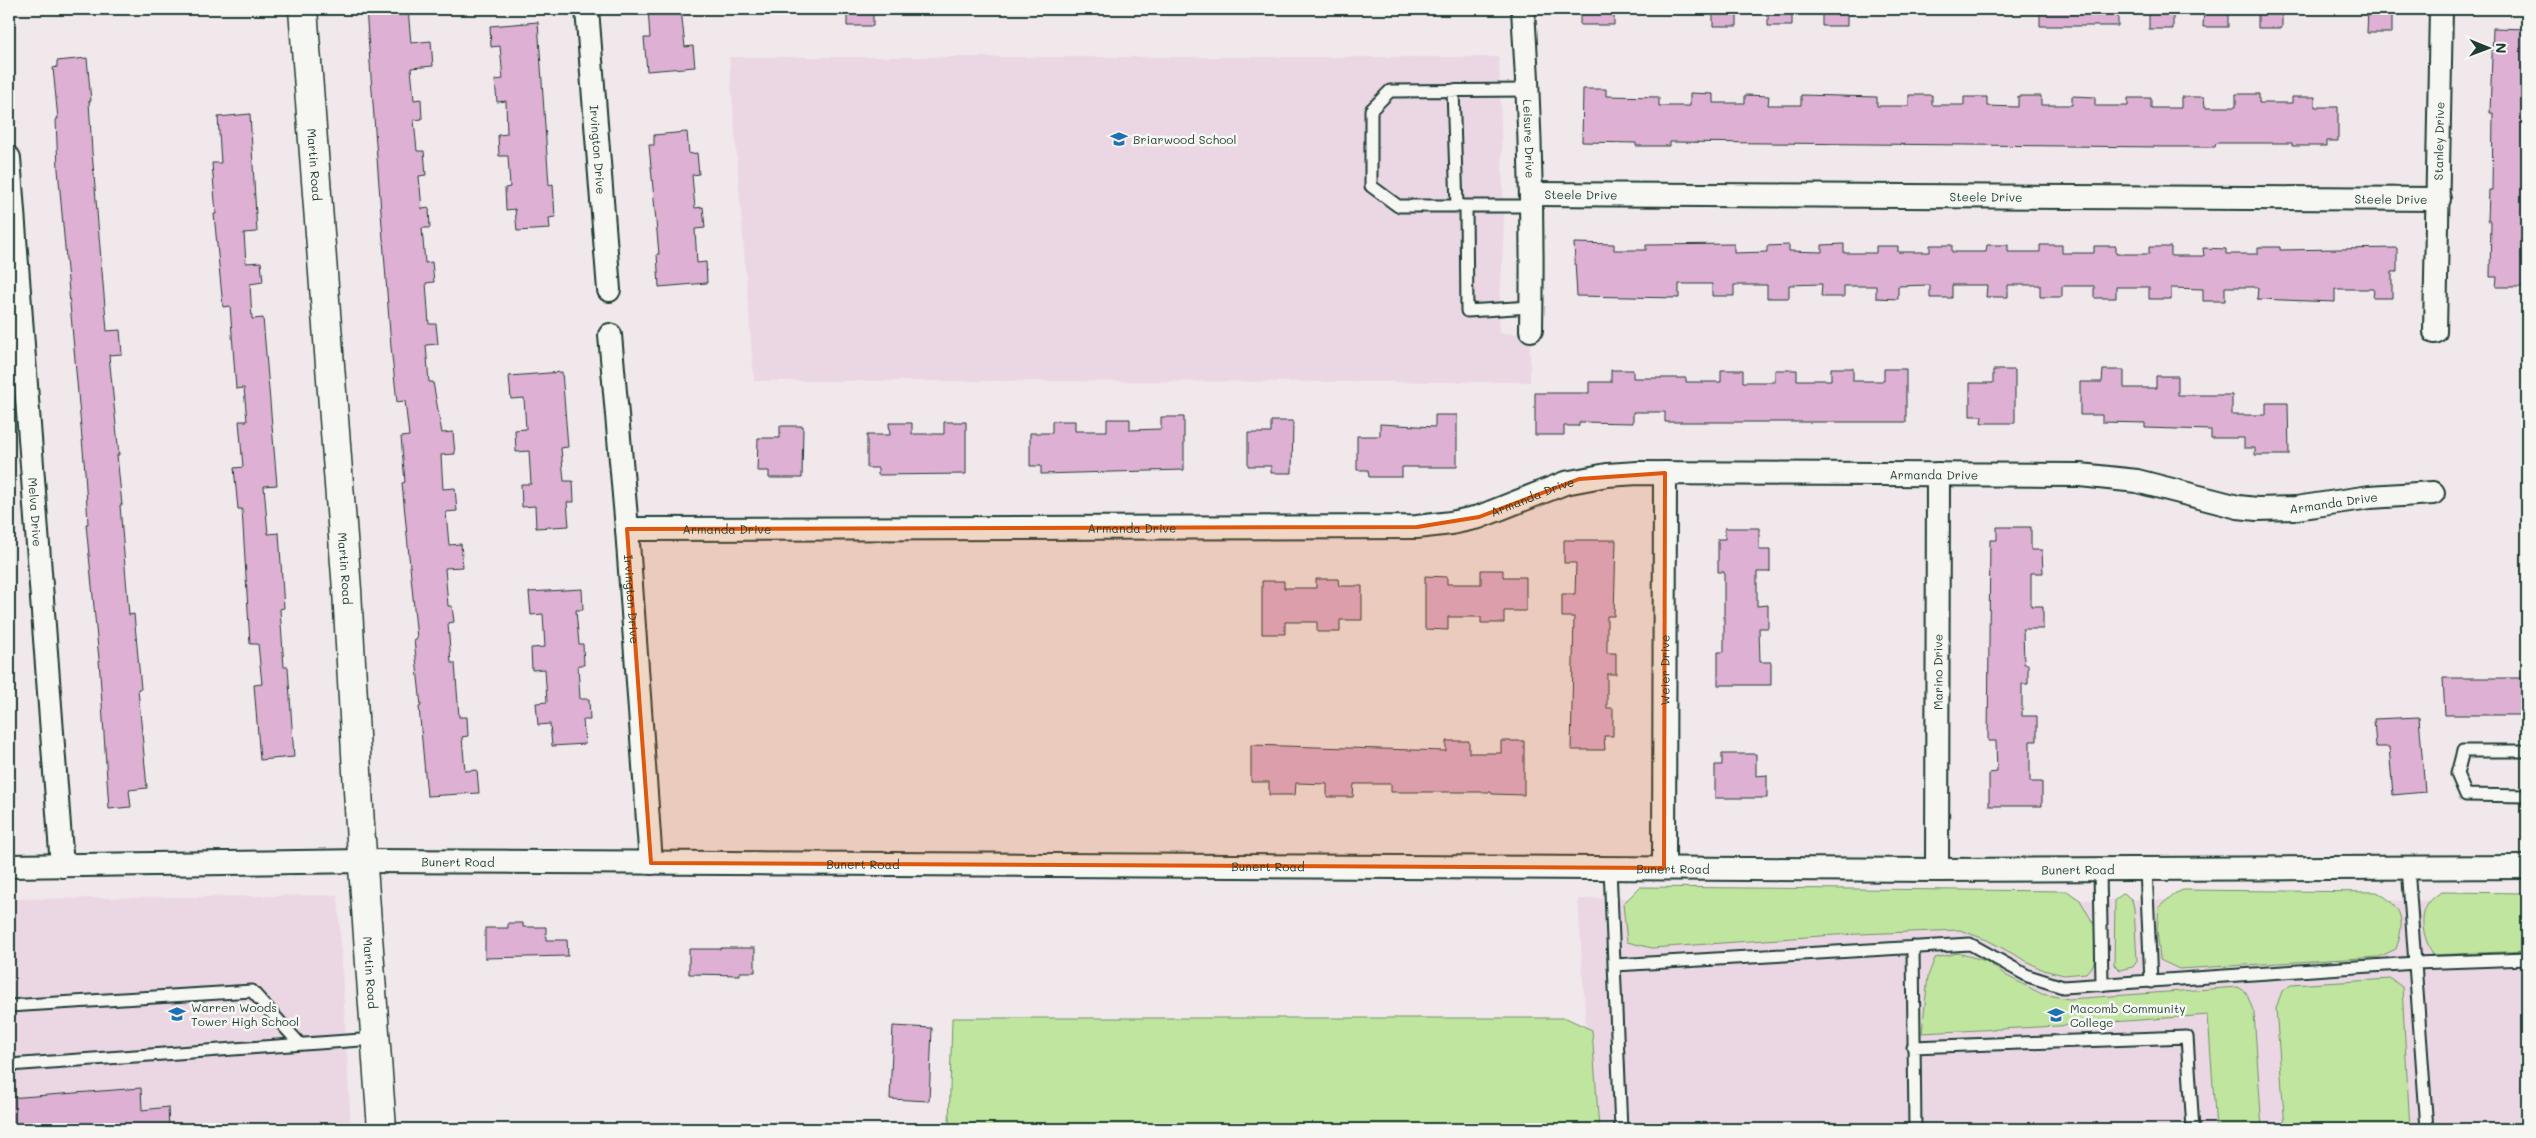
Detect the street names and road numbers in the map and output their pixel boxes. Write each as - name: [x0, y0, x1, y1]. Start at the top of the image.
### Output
- street label: Leisure Drive: [1520, 99, 1539, 178]
- street label: Stanley Drive: [2430, 102, 2447, 180]
- street label: Irvington Drive: [587, 104, 609, 195]
- street label: Martin Road: [304, 128, 326, 202]
- street label: Steele Drive: [1544, 186, 1618, 202]
- street label: Steele Drive: [1949, 188, 2023, 205]
- street label: Steele Drive: [2354, 191, 2428, 207]
- street label: Armanda Drive: [1889, 466, 1978, 483]
- street label: Armanda Drive: [1488, 473, 1575, 520]
- street label: Melva Drive: [25, 477, 46, 547]
- street label: Armanda Drive: [2290, 489, 2378, 516]
- street label: Armanda Drive: [1088, 520, 1176, 536]
- street label: Armanda Drive: [683, 521, 771, 537]
- street label: Martin Road: [335, 532, 356, 605]
- street label: Irvington Drive: [621, 554, 643, 644]
- street label: Marino Drive: [1929, 634, 1946, 710]
- street label: Weier Drive: [1656, 635, 1673, 705]
- street label: Bunert Road: [421, 853, 495, 870]
- street label: Bunert Road: [826, 856, 900, 872]
- street label: Bunert Road: [1231, 858, 1305, 874]
- street label: Bunert Road: [1636, 860, 1710, 877]
- street label: Bunert Road: [2041, 861, 2115, 877]
- street label: Martin Road: [360, 936, 381, 1010]

